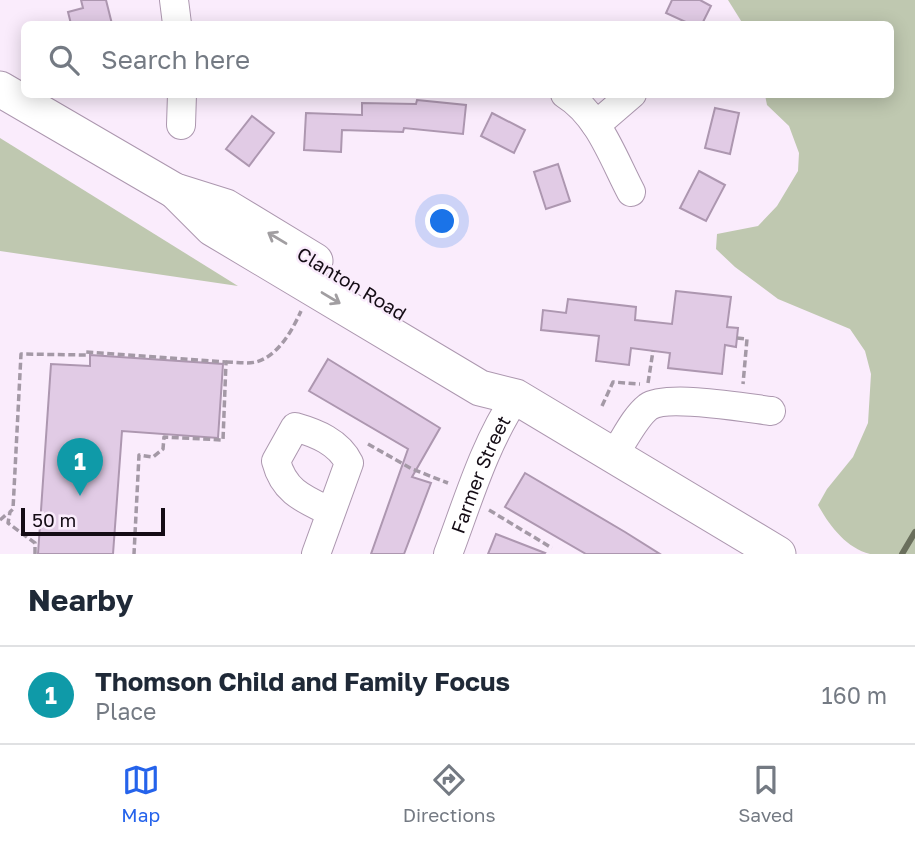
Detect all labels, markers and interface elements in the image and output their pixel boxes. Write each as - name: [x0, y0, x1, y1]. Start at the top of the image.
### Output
- search box: [21, 21, 894, 98]
- icon: search: [45, 41, 83, 79]
- text: Search here: [101, 44, 250, 75]
- your location: [425, 204, 459, 238]
- one-way arrow: [267, 231, 287, 245]
- street label: Clanton Road: [293, 241, 411, 325]
- one-way arrow: [321, 292, 341, 306]
- street label: Farmer Street: [445, 411, 514, 536]
- pin: 1: [57, 438, 103, 496]
- scale bar: [21, 505, 164, 537]
- text: 50 m: [32, 508, 76, 531]
- text: Nearby: [28, 582, 133, 618]
- text: Thomson Child and Family Focus: [95, 666, 510, 697]
- text: 1: [45, 681, 57, 709]
- text: 160 m: [822, 681, 887, 709]
- text: Place: [95, 697, 156, 725]
- tab: Map: [121, 761, 160, 826]
- tab: Directions: [403, 761, 496, 826]
- tab: Saved: [738, 761, 794, 826]

